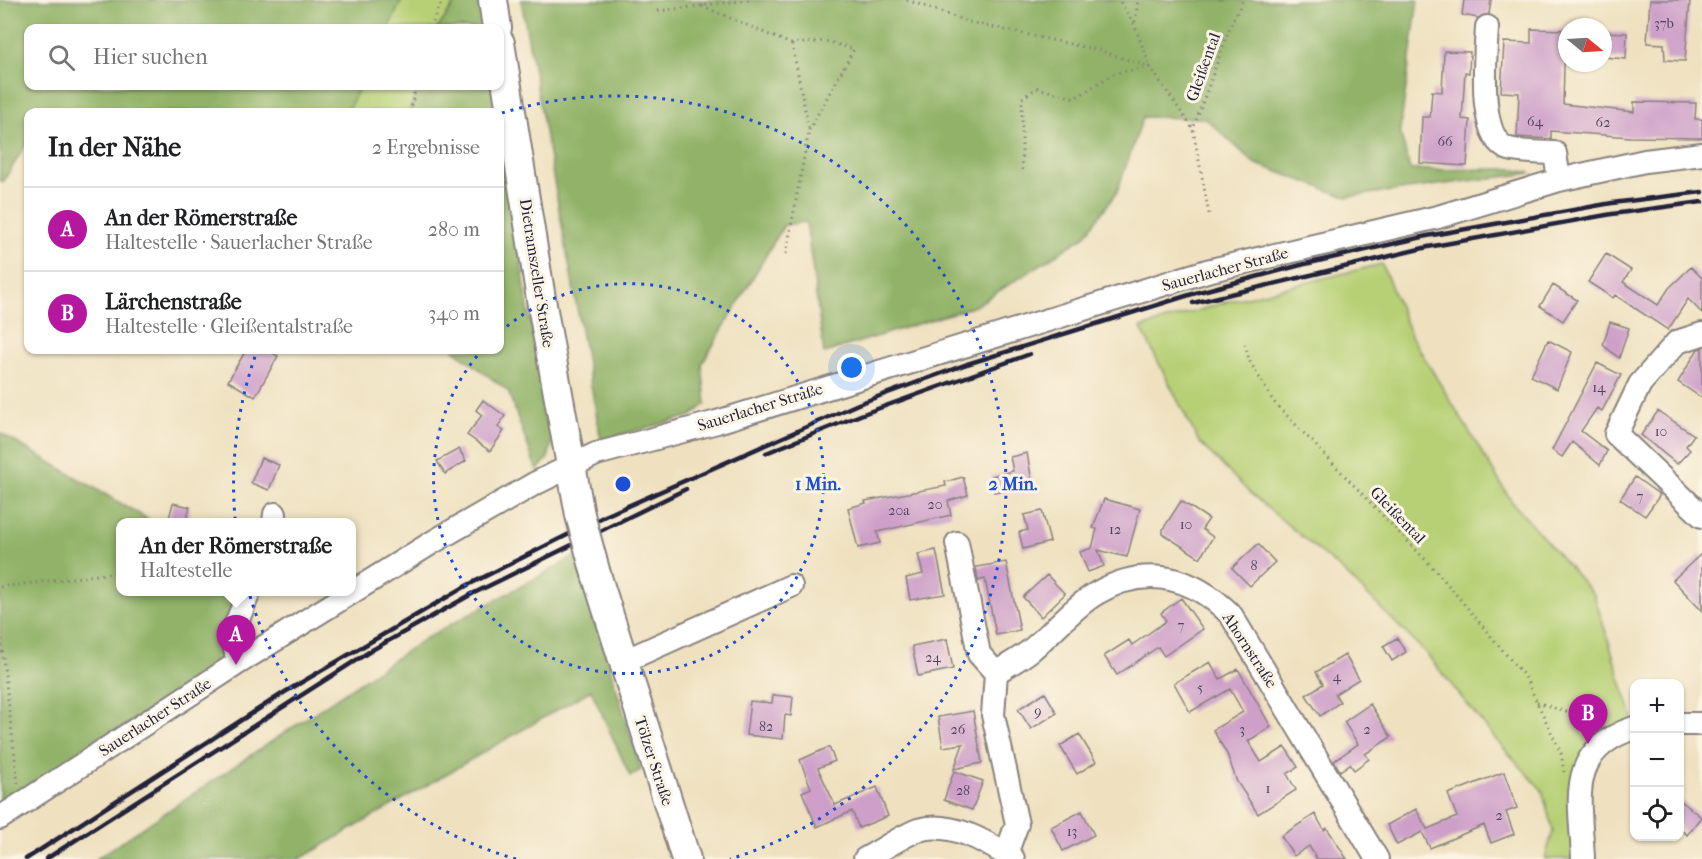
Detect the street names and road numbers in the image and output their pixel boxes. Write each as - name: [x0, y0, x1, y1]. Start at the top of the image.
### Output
- street label: Gleißental: [1182, 30, 1224, 104]
- street label: Dietramszeller Straße: [516, 197, 558, 349]
- street label: Sauerlacher Straße: [1160, 243, 1290, 295]
- street label: Sauerlacher Straße: [695, 379, 825, 435]
- street label: Gleißental: [1366, 483, 1430, 548]
- street label: Ahornstraße: [1218, 608, 1281, 691]
- street label: Sauerlacher Straße: [95, 674, 215, 760]
- street label: Tölzer Straße: [631, 714, 677, 808]

